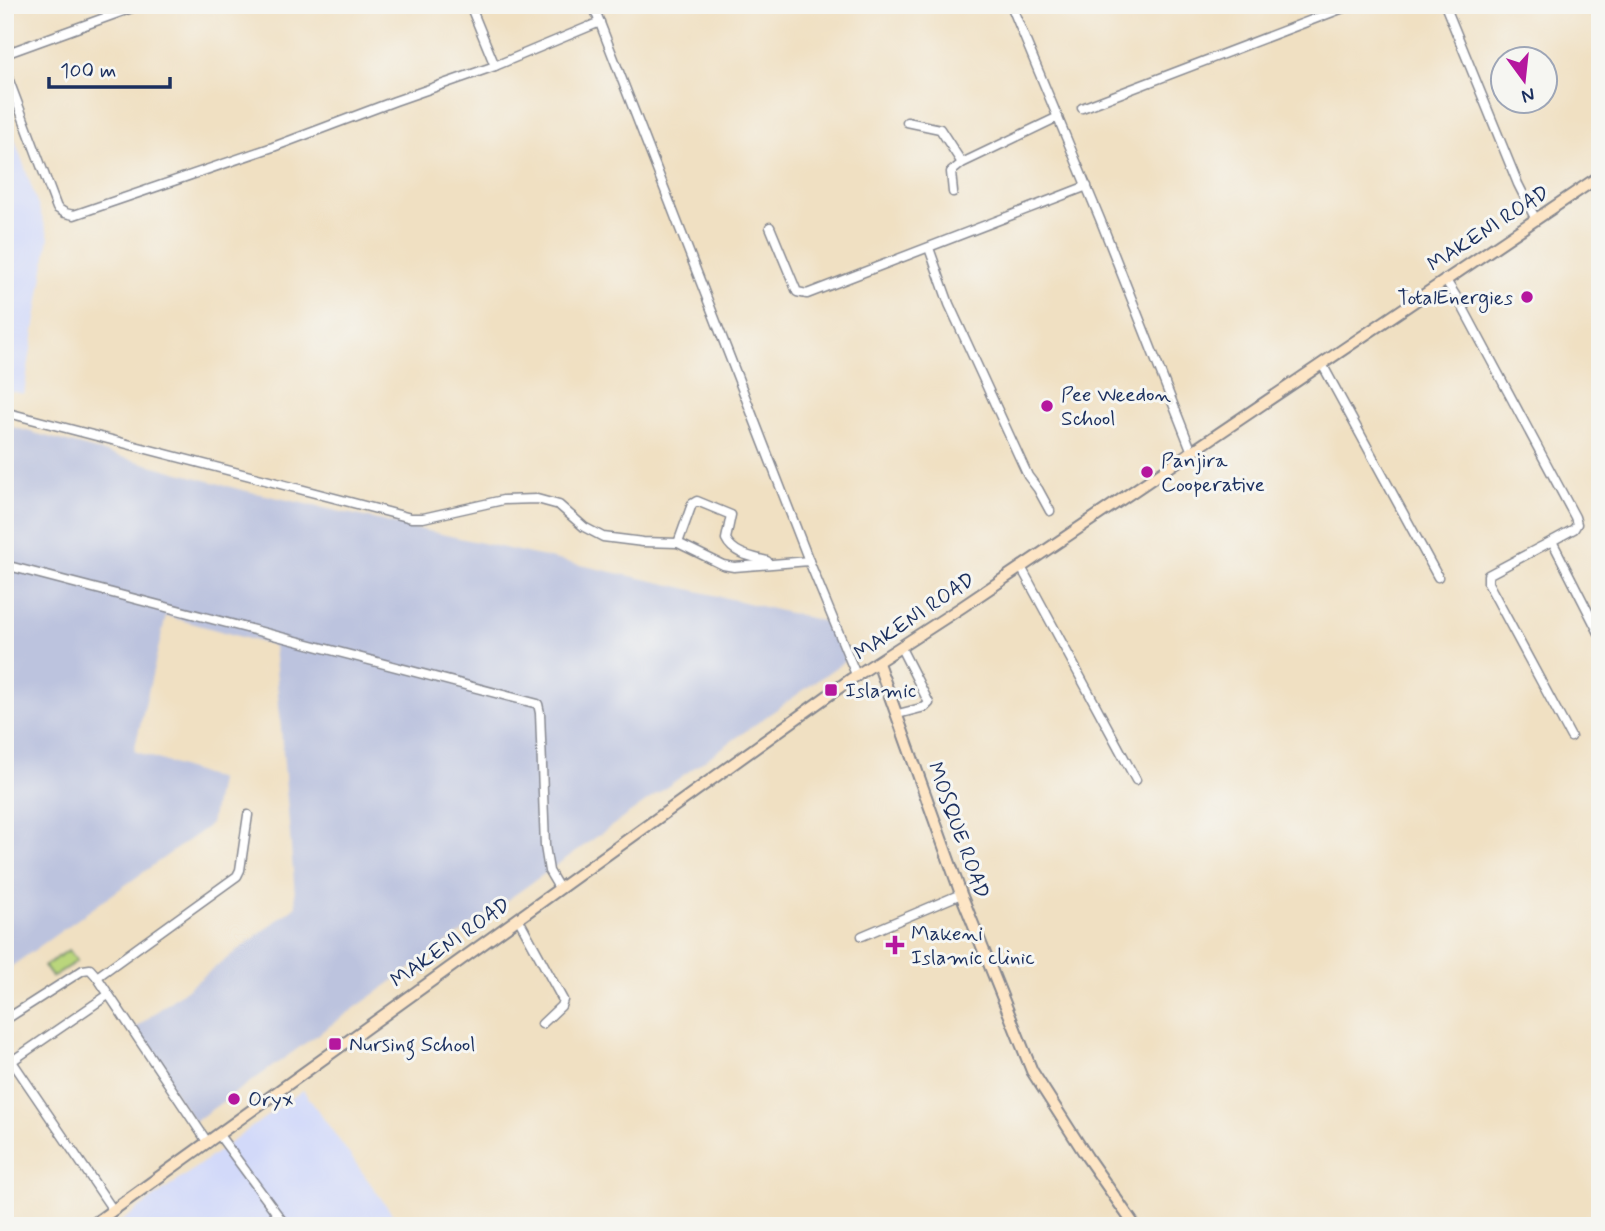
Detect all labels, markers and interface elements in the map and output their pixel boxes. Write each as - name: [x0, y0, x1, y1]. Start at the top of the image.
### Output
- scale bar: [49, 46, 170, 90]
- north arrow: [1490, 46, 1560, 116]
- text: 100 m: [60, 57, 116, 85]
- text: N: [1519, 81, 1537, 109]
- street label: MAKENI ROAD: [1422, 179, 1555, 279]
- place label: TotalEnergies: [1397, 284, 1513, 313]
- marker: TotalEnergies: [1519, 289, 1535, 305]
- place label: Pee Weedon School: [1061, 381, 1171, 433]
- marker: Pee Weedon School: [1039, 398, 1055, 414]
- place label: Panjira Cooperative: [1161, 447, 1265, 499]
- marker: Panjira Cooperative: [1139, 464, 1155, 480]
- street label: MAKENI ROAD: [849, 566, 980, 668]
- place label: Islamic: [845, 677, 916, 705]
- marker: Islamic: [823, 682, 839, 698]
- street label: MOSQUE ROAD: [920, 758, 996, 903]
- street label: MAKENI ROAD: [385, 891, 516, 994]
- place label: Makeni Islamic clinic: [911, 920, 1035, 972]
- marker: Makeni Islamic clinic: [885, 935, 905, 955]
- place label: Nursing School: [349, 1031, 476, 1061]
- marker: Nursing School: [327, 1036, 343, 1052]
- place label: Oryx: [248, 1086, 294, 1114]
- marker: Oryx: [226, 1091, 242, 1107]

